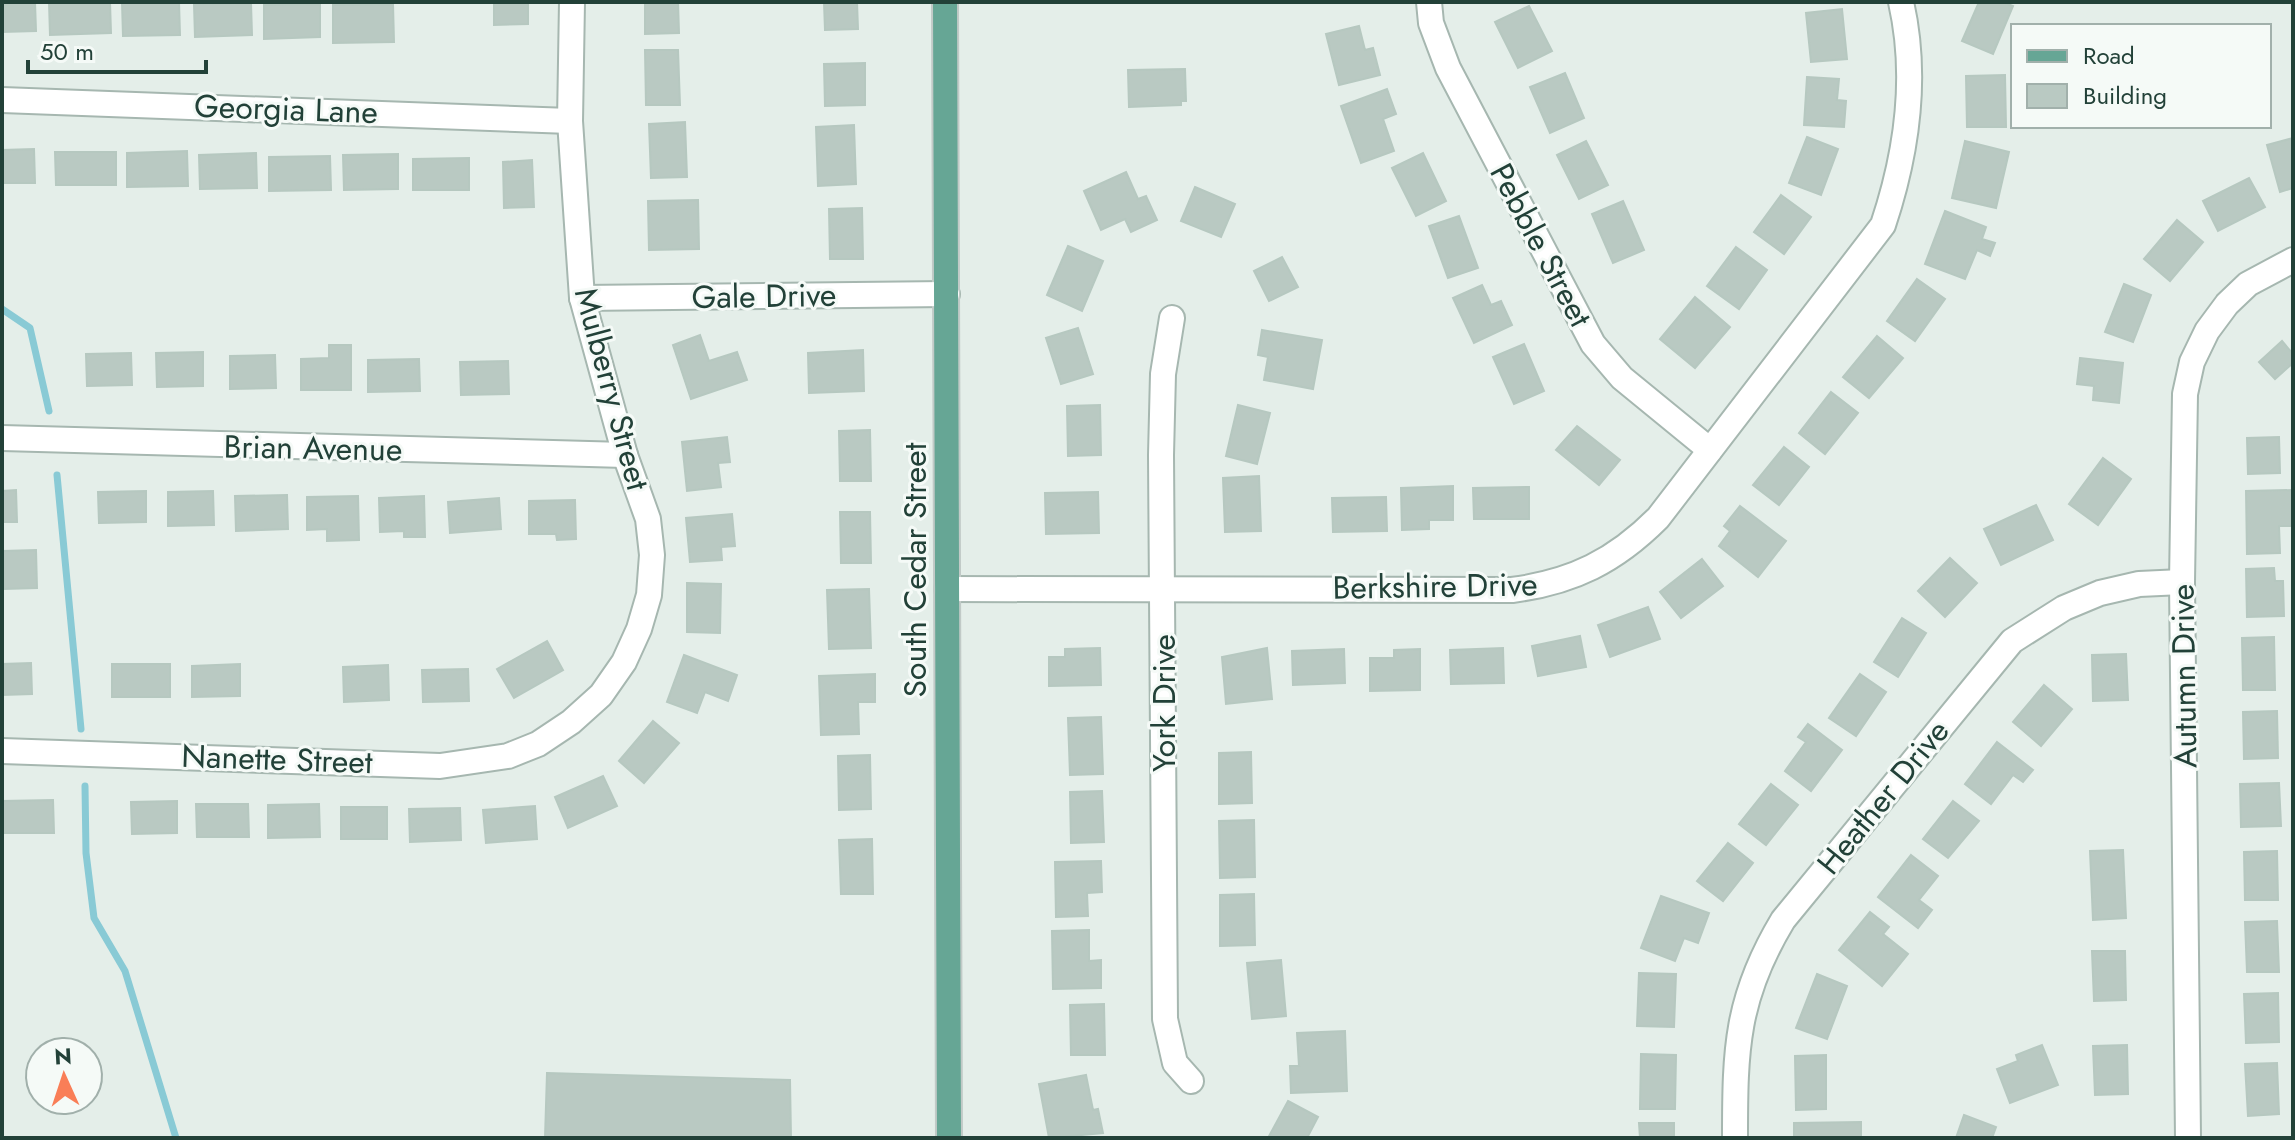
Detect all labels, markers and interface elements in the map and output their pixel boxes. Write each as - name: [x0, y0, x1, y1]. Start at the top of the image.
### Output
- scale bar: [28, 24, 206, 74]
- legend: [2011, 24, 2271, 128]
- text: 50 m: [40, 34, 94, 69]
- text: Road: [2083, 38, 2135, 73]
- text: Building: [2083, 78, 2167, 113]
- street label: Georgia Lane: [193, 83, 379, 135]
- street label: Pebble Street: [1479, 155, 1604, 335]
- street label: Gale Drive: [691, 272, 837, 320]
- street label: Mulberry Street: [563, 283, 661, 496]
- street label: Brian Avenue: [223, 423, 403, 473]
- street label: South Cedar Street: [892, 442, 938, 697]
- street label: Berkshire Drive: [1332, 561, 1538, 611]
- street label: Autumn Drive: [2159, 583, 2209, 769]
- street label: York Drive: [1141, 634, 1187, 772]
- street label: Heather Drive: [1806, 710, 1960, 884]
- street label: Nanette Street: [181, 733, 374, 785]
- north arrow: [24, 1036, 104, 1116]
- text: N: [53, 1040, 73, 1072]

